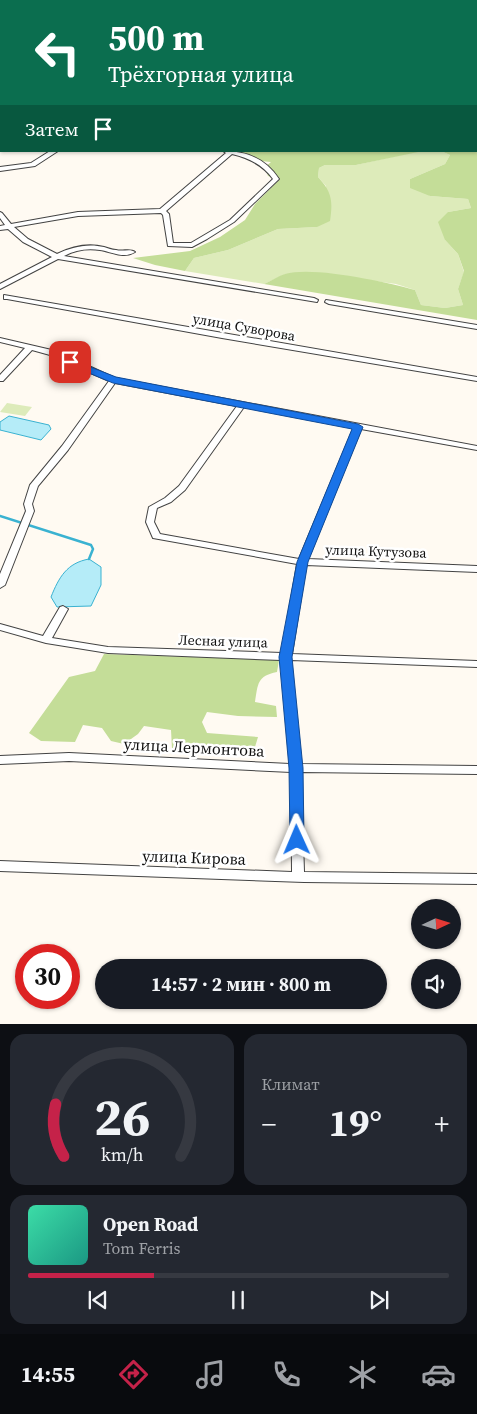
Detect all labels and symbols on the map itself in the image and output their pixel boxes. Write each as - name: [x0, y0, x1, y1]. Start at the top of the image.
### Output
- street label: улица Суворова: [191, 308, 298, 346]
- pin: [49, 341, 91, 383]
- street label: улица Кутузова: [325, 539, 428, 563]
- street label: Лесная улица: [178, 629, 269, 653]
- street label: улица Лермонтова: [123, 732, 266, 762]
- position arrow: [270, 813, 322, 865]
- street label: улица Кирова: [142, 844, 247, 870]
- north arrow: [411, 899, 461, 949]
- speed limit sign: 30: [15, 944, 80, 1009]

